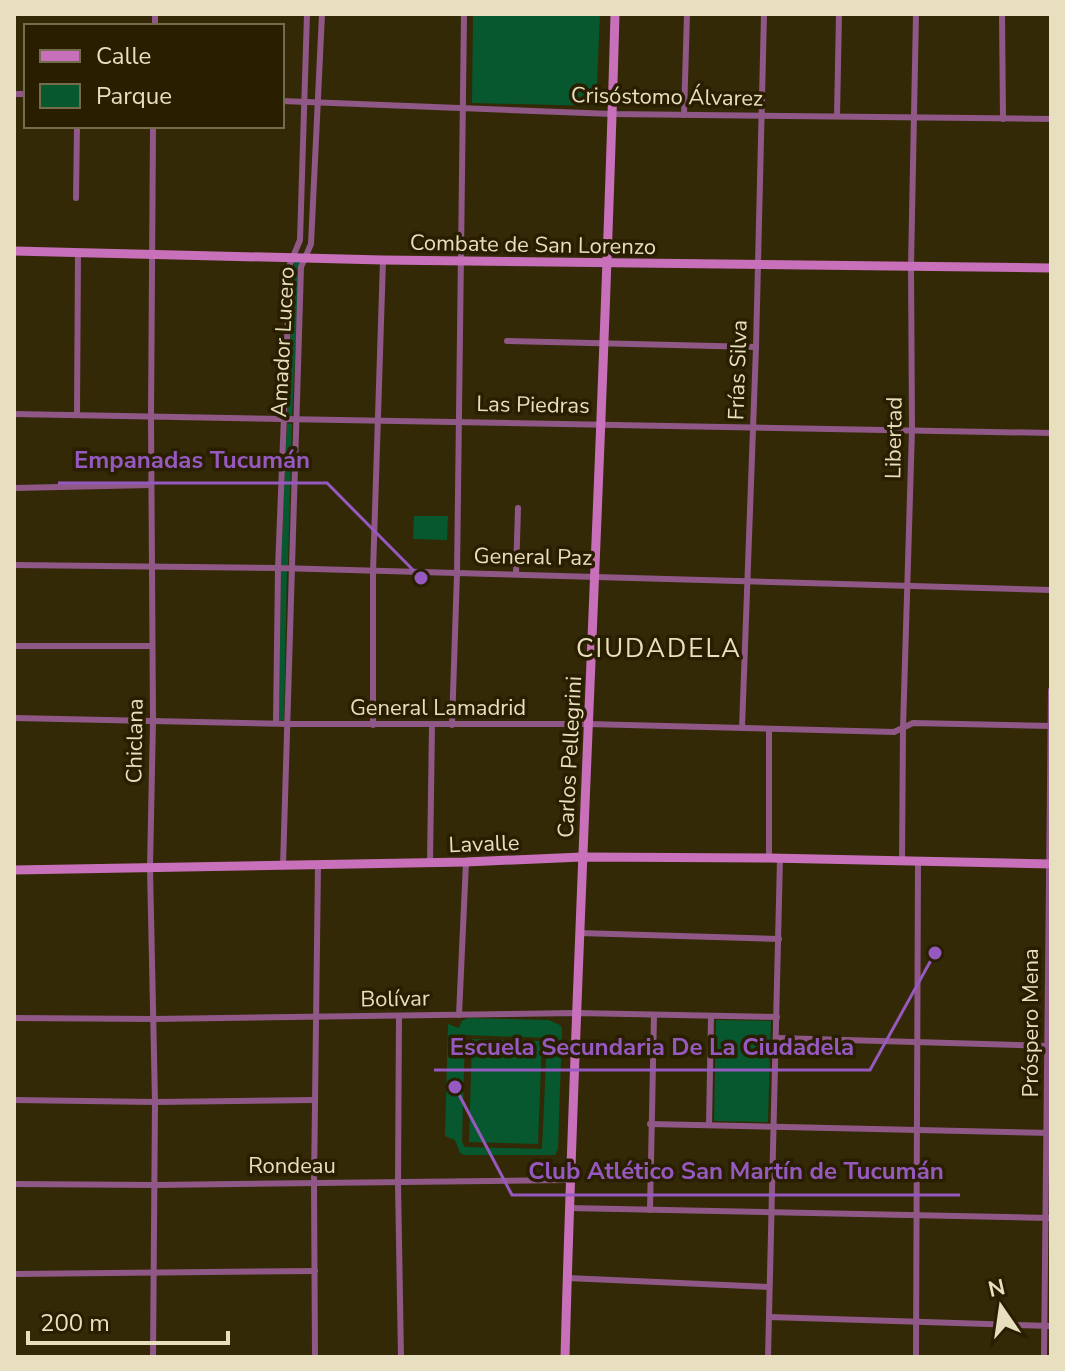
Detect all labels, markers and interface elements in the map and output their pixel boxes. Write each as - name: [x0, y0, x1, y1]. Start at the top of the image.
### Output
- legend: [24, 24, 284, 128]
- text: Calle: [96, 40, 151, 72]
- text: Parque: [96, 80, 172, 112]
- street label: Crisóstomo Álvarez: [571, 80, 763, 114]
- street label: Combate de San Lorenzo: [410, 228, 656, 262]
- street label: Amador Lucero: [264, 266, 302, 418]
- street label: Frías Silva: [721, 319, 755, 421]
- street label: Las Piedras: [476, 389, 590, 421]
- street label: Libertad: [878, 397, 910, 479]
- callout: Empanadas Tucumán: [58, 435, 327, 483]
- text: Empanadas Tucumán: [74, 444, 310, 476]
- street label: General Paz: [473, 541, 593, 573]
- district label: CIUDADELA: [576, 631, 742, 666]
- street label: Carlos Pellegrini: [551, 675, 589, 839]
- street label: General Lamadrid: [350, 693, 526, 723]
- street label: Chiclana: [119, 698, 151, 784]
- street label: Lavalle: [448, 828, 520, 860]
- street label: Próspero Mena: [1016, 948, 1046, 1098]
- street label: Bolívar: [360, 983, 430, 1015]
- callout: Escuela Secundaria De La Ciudadela: [434, 1022, 870, 1070]
- text: Escuela Secundaria De La Ciudadela: [450, 1031, 854, 1063]
- callout: Club Atlético San Martín de Tucumán: [512, 1147, 960, 1195]
- street label: Rondeau: [248, 1151, 336, 1181]
- text: Club Atlético San Martín de Tucumán: [528, 1155, 944, 1187]
- north arrow: [961, 1267, 1041, 1347]
- text: N: [985, 1272, 1008, 1305]
- scale bar: [28, 1295, 228, 1345]
- text: 200 m: [40, 1307, 110, 1339]

